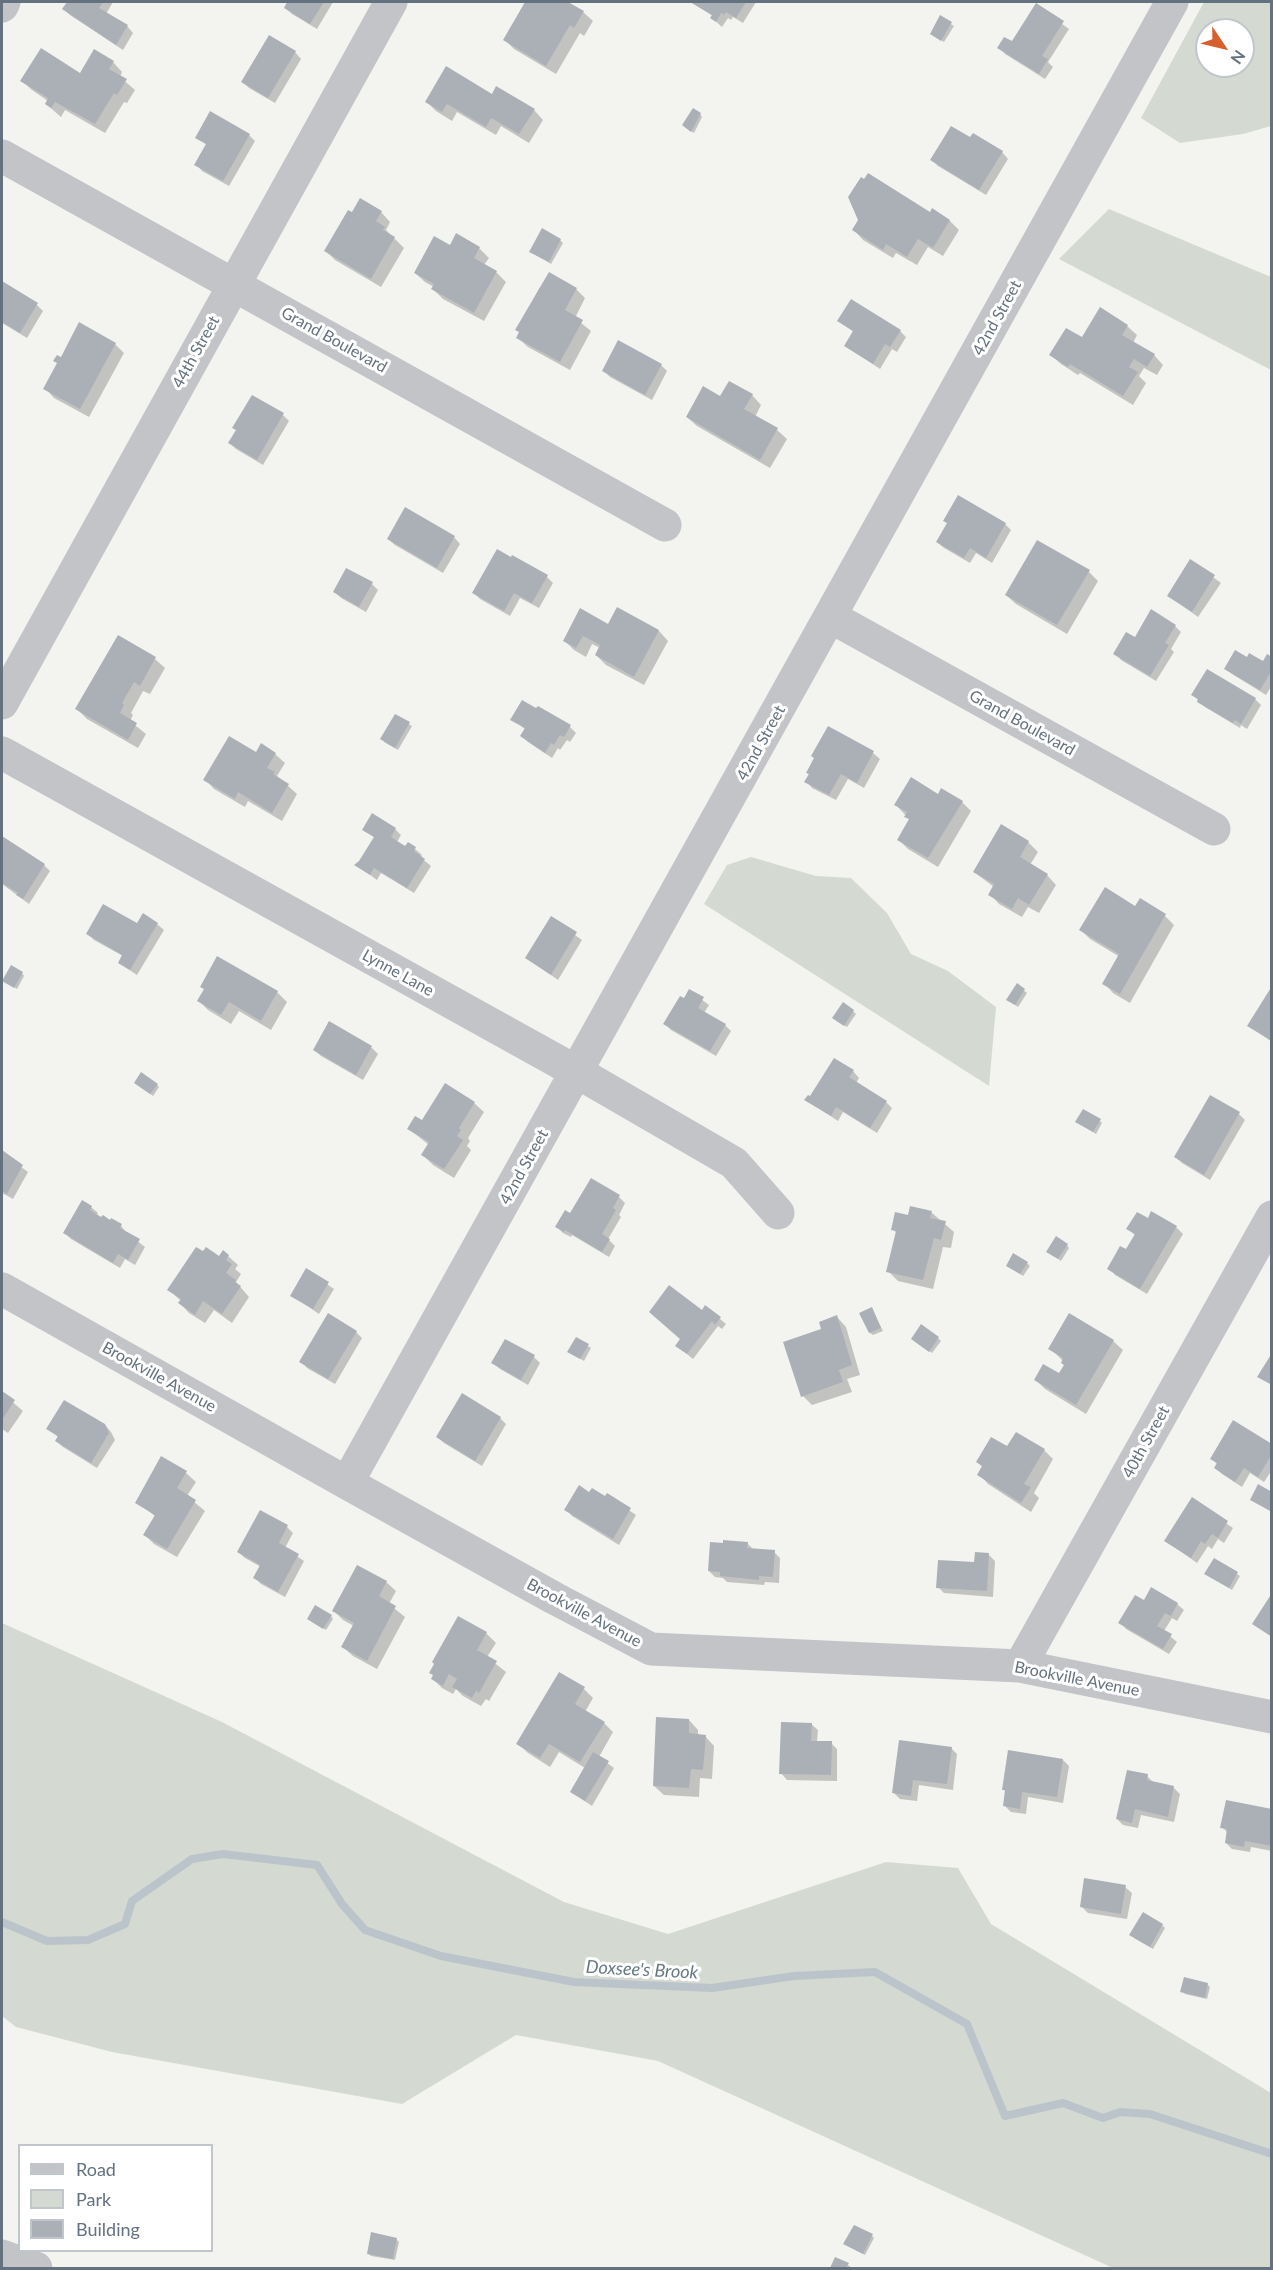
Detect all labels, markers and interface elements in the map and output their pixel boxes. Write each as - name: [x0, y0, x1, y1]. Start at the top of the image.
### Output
- north arrow: [1195, 18, 1255, 78]
- text: N: [1227, 47, 1250, 68]
- street label: 42nd Street: [969, 277, 1025, 359]
- street label: Grand Boulevard: [278, 303, 390, 377]
- street label: 44th Street: [168, 313, 224, 391]
- street label: Grand Boulevard: [966, 686, 1078, 760]
- street label: 42nd Street: [733, 702, 789, 784]
- street label: Lynne Lane: [359, 945, 437, 1001]
- street label: 42nd Street: [496, 1126, 552, 1208]
- street label: Brookville Avenue: [99, 1338, 219, 1416]
- street label: 40th Street: [1118, 1403, 1174, 1481]
- street label: Brookville Avenue: [523, 1575, 645, 1651]
- street label: Brookville Avenue: [1013, 1657, 1141, 1701]
- water label: Doxsee's Brook: [585, 1956, 699, 1984]
- legend: [18, 2144, 213, 2252]
- text: Road: [76, 2158, 116, 2180]
- text: Park: [76, 2188, 111, 2210]
- text: Building: [76, 2218, 140, 2240]

